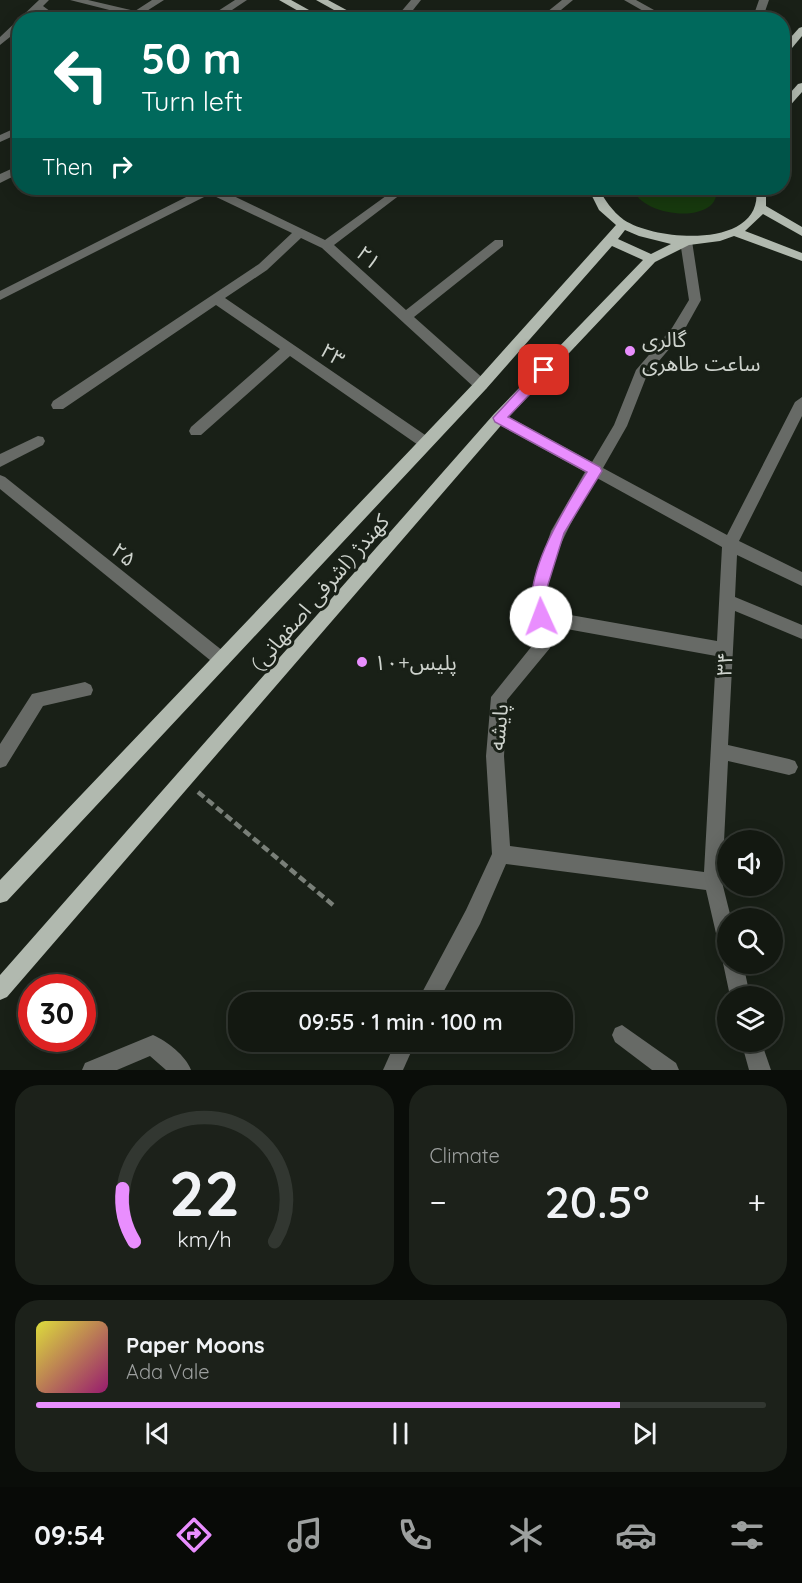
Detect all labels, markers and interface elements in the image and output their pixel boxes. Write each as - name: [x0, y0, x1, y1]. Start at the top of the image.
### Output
- text: 50 m: [141, 32, 241, 85]
- icon: left: [42, 36, 120, 114]
- text: Turn left: [141, 84, 243, 118]
- icon: right: [105, 150, 138, 183]
- text: Then: [42, 153, 93, 181]
- street label: ۲۱: [351, 239, 387, 275]
- place label: گالری ساعت طاهری: [642, 326, 760, 376]
- street label: ۲۳: [316, 337, 350, 371]
- pin: [518, 344, 569, 395]
- marker: گالری ساعت طاهری: [623, 344, 637, 358]
- icon: arrive: [527, 353, 560, 386]
- street label: کهندژ (اشرفی اصفهانی): [244, 508, 394, 676]
- street label: ۲۵: [106, 536, 142, 572]
- position arrow: [509, 585, 573, 649]
- place label: پلیس+۱۰: [374, 649, 457, 676]
- street label: ۳۴: [710, 651, 738, 677]
- marker: پلیس+۱۰: [355, 655, 369, 669]
- street label: پایشه: [483, 703, 514, 752]
- map controls: [717, 830, 783, 1052]
- button: sound: [717, 830, 783, 896]
- button: search: [717, 908, 783, 974]
- speed limit sign: 30: [18, 974, 96, 1052]
- button: layers: [717, 986, 783, 1052]
- text: 09:55 · 1 min · 100 m: [298, 1008, 503, 1036]
- text: Climate: [430, 1143, 500, 1168]
- text: 22: [169, 1154, 240, 1232]
- text: 20.5°: [544, 1173, 650, 1229]
- text: −: [430, 1181, 447, 1222]
- text: +: [747, 1181, 766, 1222]
- text: km/h: [177, 1226, 231, 1252]
- text: Paper Moons: [126, 1331, 265, 1359]
- text: Ada Vale: [126, 1359, 210, 1384]
- icon: previous: [141, 1417, 174, 1450]
- icon: pause: [384, 1417, 417, 1450]
- icon: next: [628, 1417, 661, 1450]
- icon: directions: [173, 1514, 215, 1556]
- icon: music: [284, 1514, 326, 1556]
- icon: phone: [394, 1514, 436, 1556]
- icon: climate: [505, 1514, 547, 1556]
- icon: car: [615, 1514, 657, 1556]
- icon: filters: [726, 1514, 768, 1556]
- text: 09:54: [34, 1518, 105, 1552]

